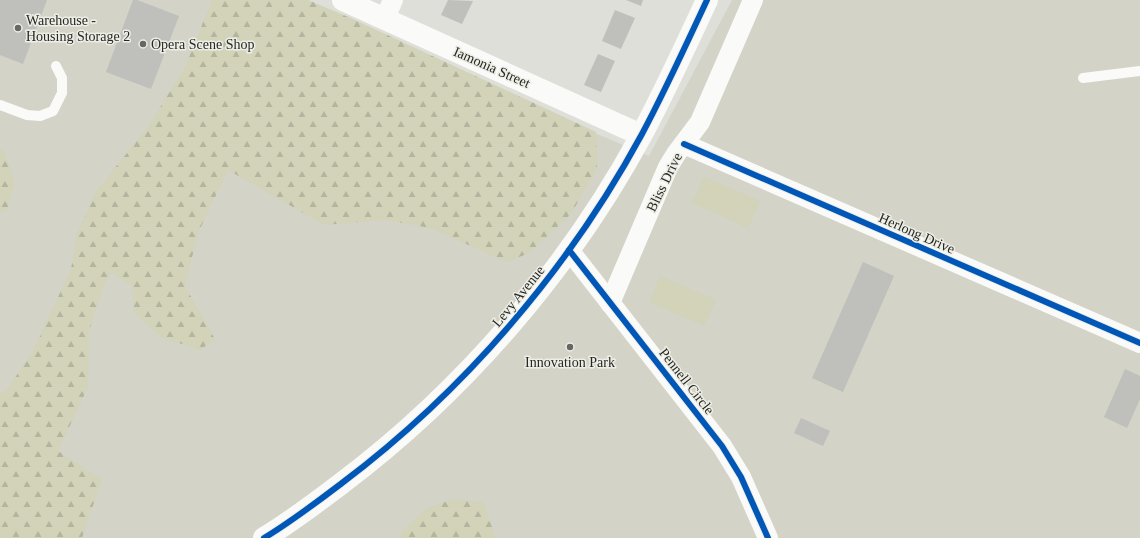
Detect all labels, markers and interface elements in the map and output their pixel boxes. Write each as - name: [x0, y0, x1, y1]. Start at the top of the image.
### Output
- place label: Warehouse - Housing Storage 2: [26, 13, 130, 44]
- marker: Warehouse - Housing Storage 2: [13, 23, 23, 33]
- place label: Opera Scene Shop: [151, 37, 254, 52]
- marker: Opera Scene Shop: [138, 39, 148, 49]
- street label: Iamonia Street: [451, 44, 532, 91]
- street label: Bliss Drive: [644, 150, 685, 214]
- street label: Herlong Drive: [877, 210, 957, 257]
- street label: Levy Avenue: [489, 263, 548, 330]
- marker: Innovation Park: [565, 342, 575, 352]
- street label: Pennell Circle: [656, 345, 717, 417]
- place label: Innovation Park: [525, 355, 615, 370]

